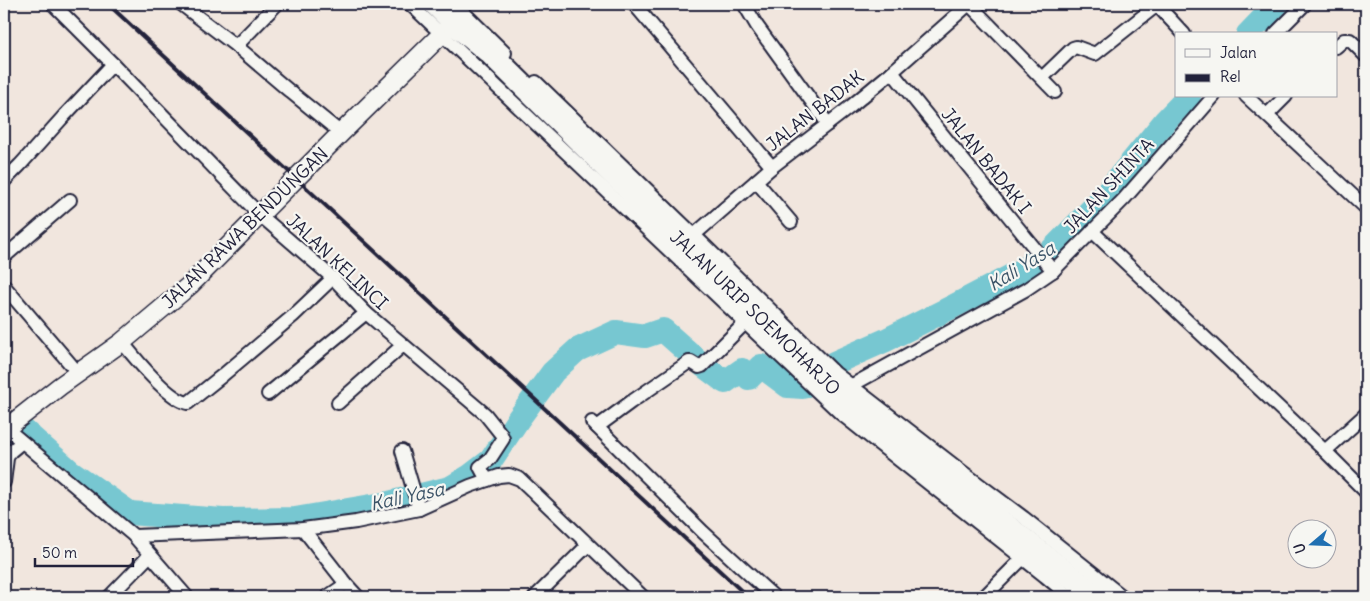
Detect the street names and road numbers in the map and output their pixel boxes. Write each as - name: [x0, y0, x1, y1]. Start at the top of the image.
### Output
- street label: JALAN BADAK: [761, 65, 868, 156]
- street label: JALAN BADAK I: [937, 103, 1036, 218]
- street label: JALAN SHINTA: [1058, 133, 1159, 238]
- street label: JALAN RAWA BENDUNGAN: [157, 142, 333, 313]
- street label: JALAN KELINCI: [282, 209, 393, 315]
- street label: JALAN URIP SOEMOHARJO: [665, 225, 845, 400]

